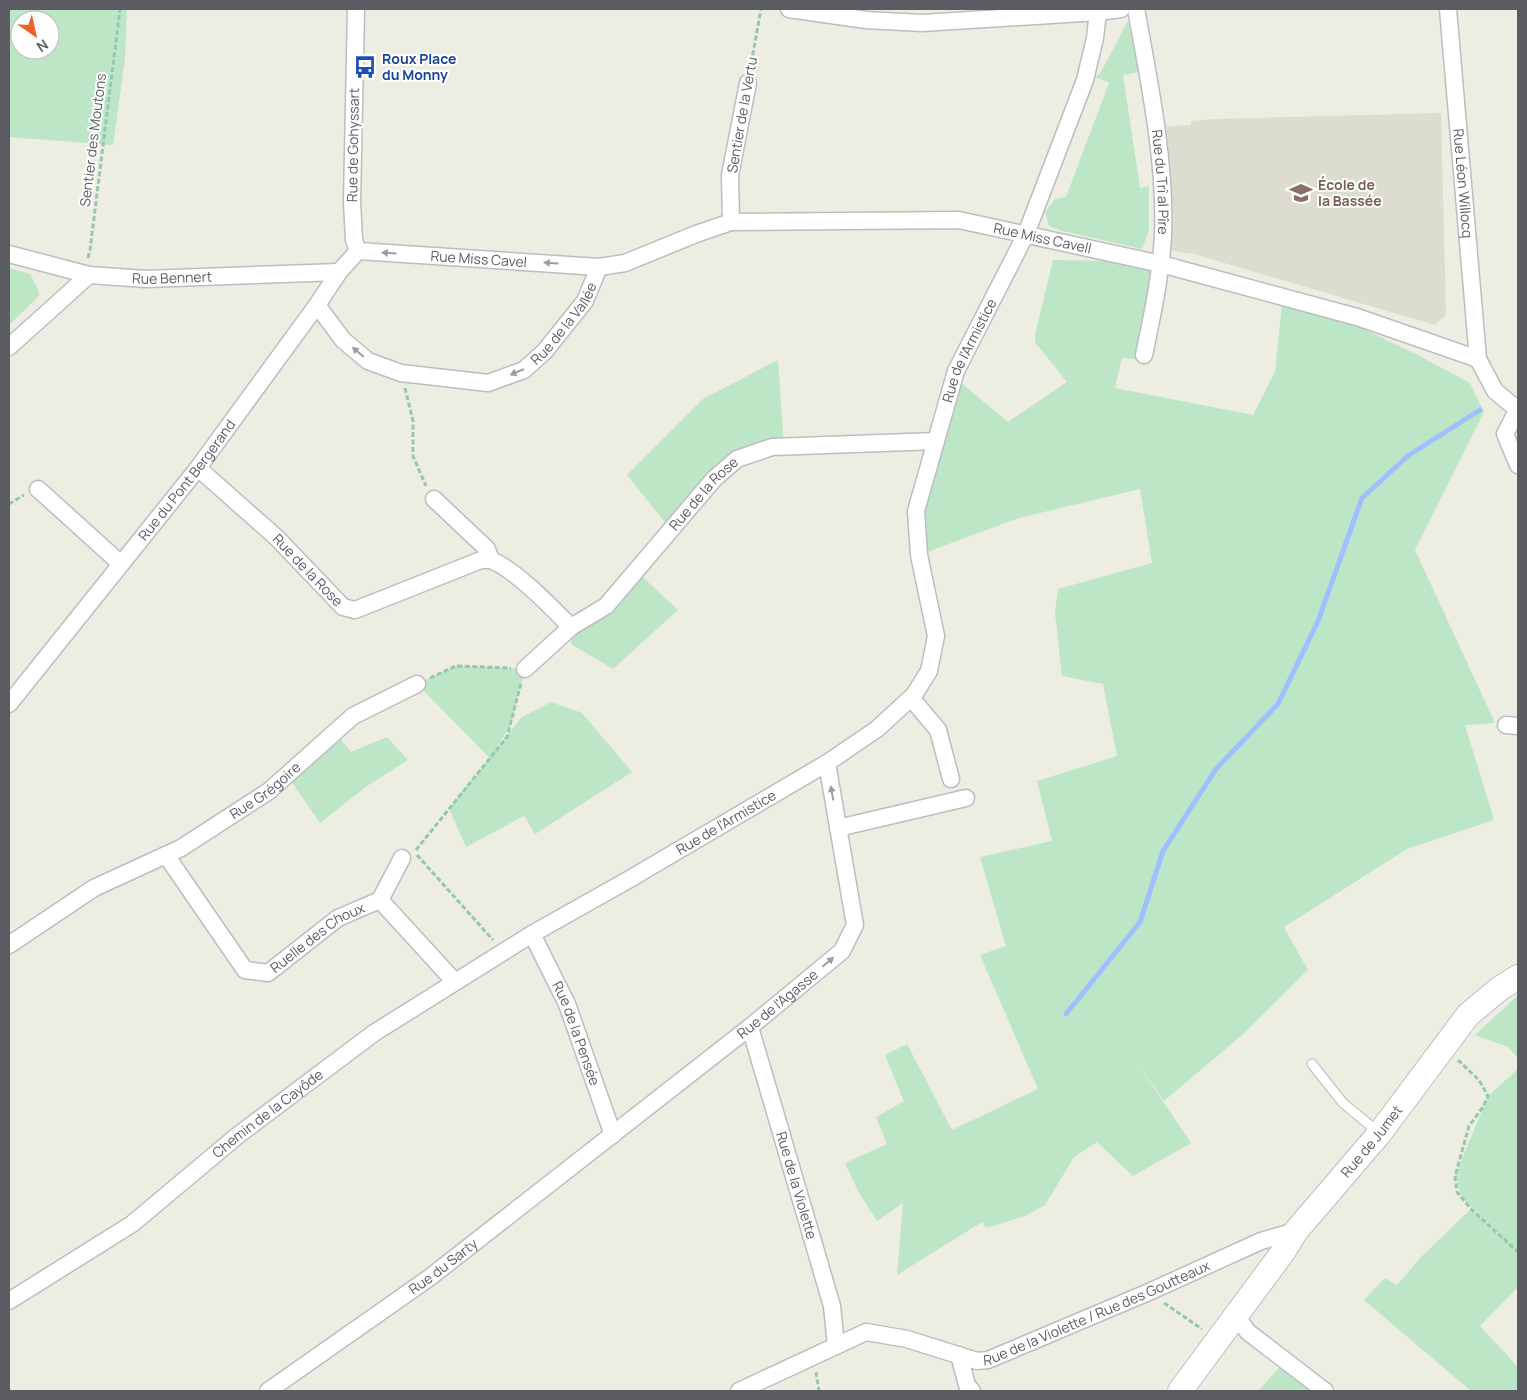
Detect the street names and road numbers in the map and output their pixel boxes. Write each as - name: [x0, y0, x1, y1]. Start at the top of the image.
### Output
- street label: Sentier de la Vertu: [722, 55, 761, 175]
- street label: Sentier des Moutons: [75, 72, 110, 208]
- street label: Rue de Gohyssart: [342, 87, 363, 202]
- street label: Rue du Trî al Pîre: [1148, 128, 1173, 235]
- street label: Rue Léon Willocq: [1449, 128, 1478, 239]
- street label: Rue Miss Cavell: [992, 218, 1093, 258]
- street label: Rue Miss Cavel: [430, 246, 528, 271]
- street label: Rue Bennert: [131, 267, 213, 288]
- street label: Rue de la Vallée: [526, 279, 601, 369]
- street label: Rue de l'Armistice: [937, 295, 1001, 405]
- street label: Rue du Pont Bergerand: [134, 415, 239, 544]
- street label: Rue de la Rose: [664, 452, 742, 534]
- street label: Rue de la Rose: [269, 529, 347, 610]
- street label: Rue Grégoire: [226, 757, 304, 823]
- street label: Rue de l'Armistice: [673, 785, 779, 859]
- street label: Ruelle des Choux: [266, 897, 368, 977]
- street label: Rue de l'Agasse: [733, 965, 822, 1043]
- street label: Rue de la Pensée: [548, 978, 605, 1088]
- street label: Chemin de la Cayôde: [208, 1065, 327, 1162]
- street label: Rue de Jumet: [1336, 1101, 1407, 1181]
- street label: Rue de la Violette: [772, 1129, 822, 1241]
- street label: Rue du Sarty: [405, 1233, 482, 1298]
- street label: Rue de la Violette / Rue des Goutteaux: [982, 1255, 1213, 1369]

